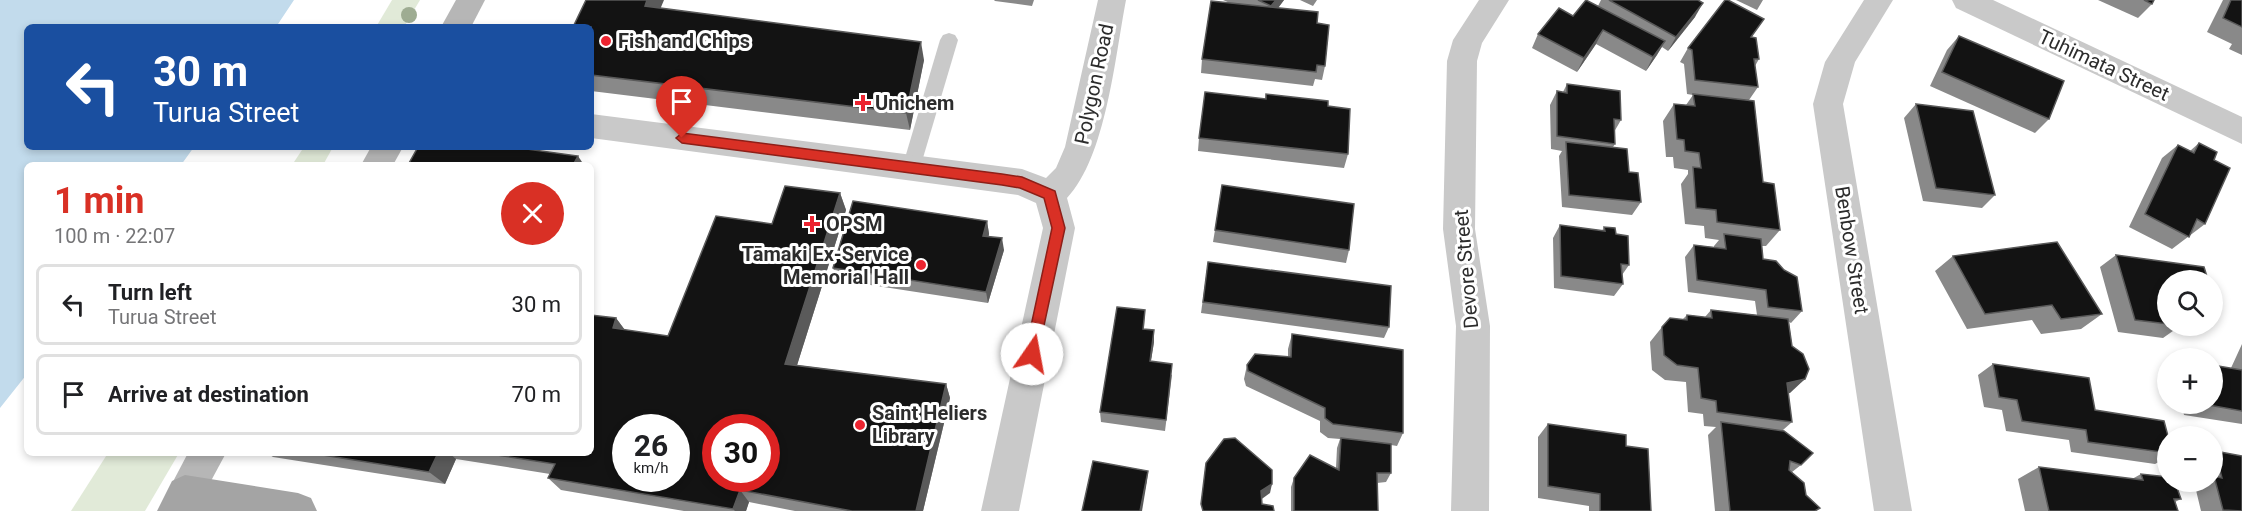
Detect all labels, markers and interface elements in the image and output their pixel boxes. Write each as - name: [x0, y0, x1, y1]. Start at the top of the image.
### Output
- street label: Polygon Road: [1070, 22, 1118, 146]
- street label: Tuhimata Street: [2035, 24, 2173, 106]
- place label: Fish and Chips: [618, 29, 750, 53]
- marker: Fish and Chips: [599, 34, 613, 48]
- text: 30 m: [153, 47, 248, 96]
- icon: left: [54, 48, 132, 126]
- pin: [656, 76, 707, 138]
- icon: arrive: [665, 85, 698, 118]
- place label: Unichem: [875, 91, 954, 115]
- marker: Unichem: [856, 96, 870, 110]
- text: Turua Street: [153, 97, 299, 129]
- text: 1 min: [54, 180, 145, 222]
- button: close: [501, 182, 564, 245]
- street label: Benbow Street: [1830, 184, 1874, 316]
- street label: Devore Street: [1449, 208, 1483, 330]
- place label: OPSM: [826, 212, 883, 236]
- marker: OPSM: [803, 215, 821, 233]
- text: 100 m · 22:07: [54, 224, 175, 248]
- place label: Tāmaki Ex-Service Memorial Hall: [742, 242, 909, 289]
- marker: Tāmaki Ex-Service Memorial Hall: [914, 258, 928, 272]
- map controls: [2157, 270, 2223, 492]
- button: search: [2157, 270, 2223, 336]
- text: Turn left: [108, 280, 192, 305]
- icon: left: [57, 288, 90, 321]
- text: 30 m: [512, 292, 561, 317]
- text: Turua Street: [108, 305, 216, 329]
- position arrow: [1000, 322, 1064, 386]
- button: +: [2157, 348, 2223, 414]
- icon: arrive: [57, 378, 90, 411]
- text: Arrive at destination: [108, 382, 309, 407]
- text: 70 m: [512, 382, 561, 407]
- place label: Saint Heliers Library: [872, 401, 987, 448]
- speed limit sign: 30: [702, 414, 780, 492]
- marker: Saint Heliers Library: [853, 418, 867, 432]
- button: −: [2157, 426, 2223, 492]
- text: 26: [634, 428, 668, 463]
- text: km/h: [633, 459, 669, 477]

